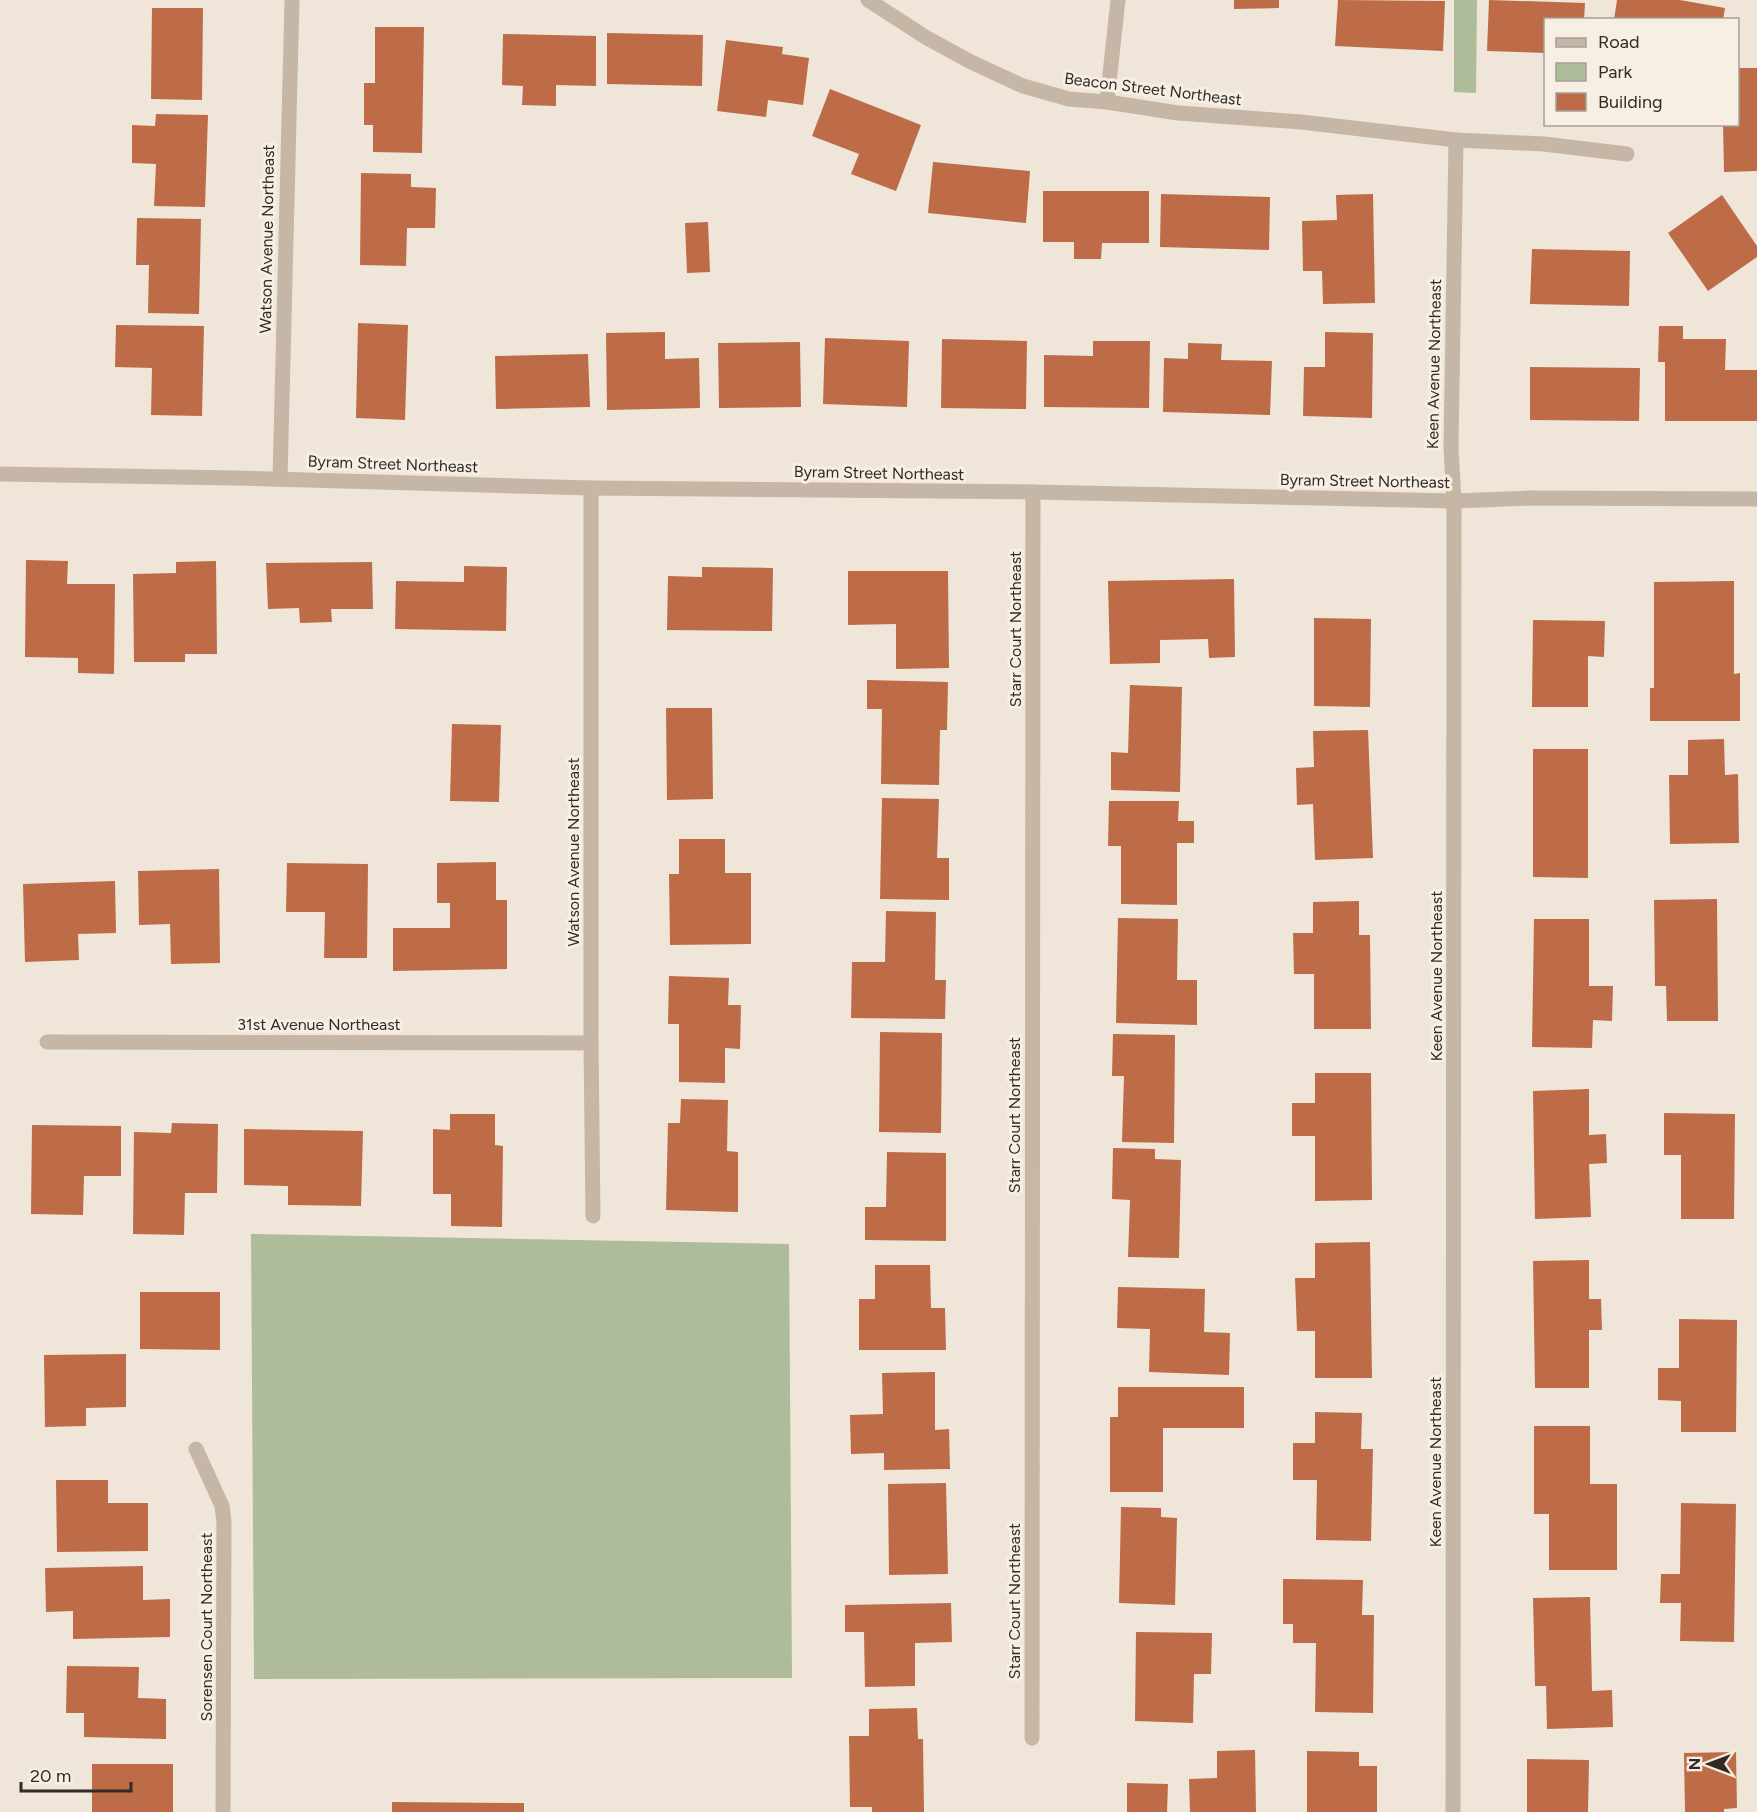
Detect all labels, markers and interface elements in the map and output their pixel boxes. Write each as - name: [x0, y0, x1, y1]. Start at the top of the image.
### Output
- legend: [1544, 18, 1739, 126]
- text: Road: [1598, 31, 1639, 53]
- text: Park: [1598, 61, 1633, 83]
- street label: Beacon Street Northeast: [1063, 69, 1243, 109]
- text: Building: [1598, 91, 1663, 113]
- street label: Watson Avenue Northeast: [256, 144, 278, 334]
- street label: Keen Avenue Northeast: [1423, 279, 1445, 449]
- street label: Byram Street Northeast: [307, 452, 479, 476]
- street label: Byram Street Northeast: [794, 462, 964, 484]
- street label: Byram Street Northeast: [1280, 470, 1450, 492]
- street label: Starr Court Northeast: [1006, 551, 1025, 707]
- street label: Watson Avenue Northeast: [564, 757, 583, 947]
- street label: Keen Avenue Northeast: [1427, 891, 1446, 1061]
- street label: 31st Avenue Northeast: [237, 1015, 401, 1034]
- street label: Starr Court Northeast: [1005, 1037, 1024, 1193]
- street label: Keen Avenue Northeast: [1426, 1377, 1445, 1547]
- street label: Starr Court Northeast: [1005, 1523, 1024, 1679]
- street label: Sorensen Court Northeast: [197, 1533, 216, 1721]
- north arrow: [1679, 1734, 1739, 1794]
- scale bar: [21, 1755, 130, 1793]
- text: N: [1685, 1758, 1704, 1770]
- text: 20 m: [30, 1765, 71, 1787]

